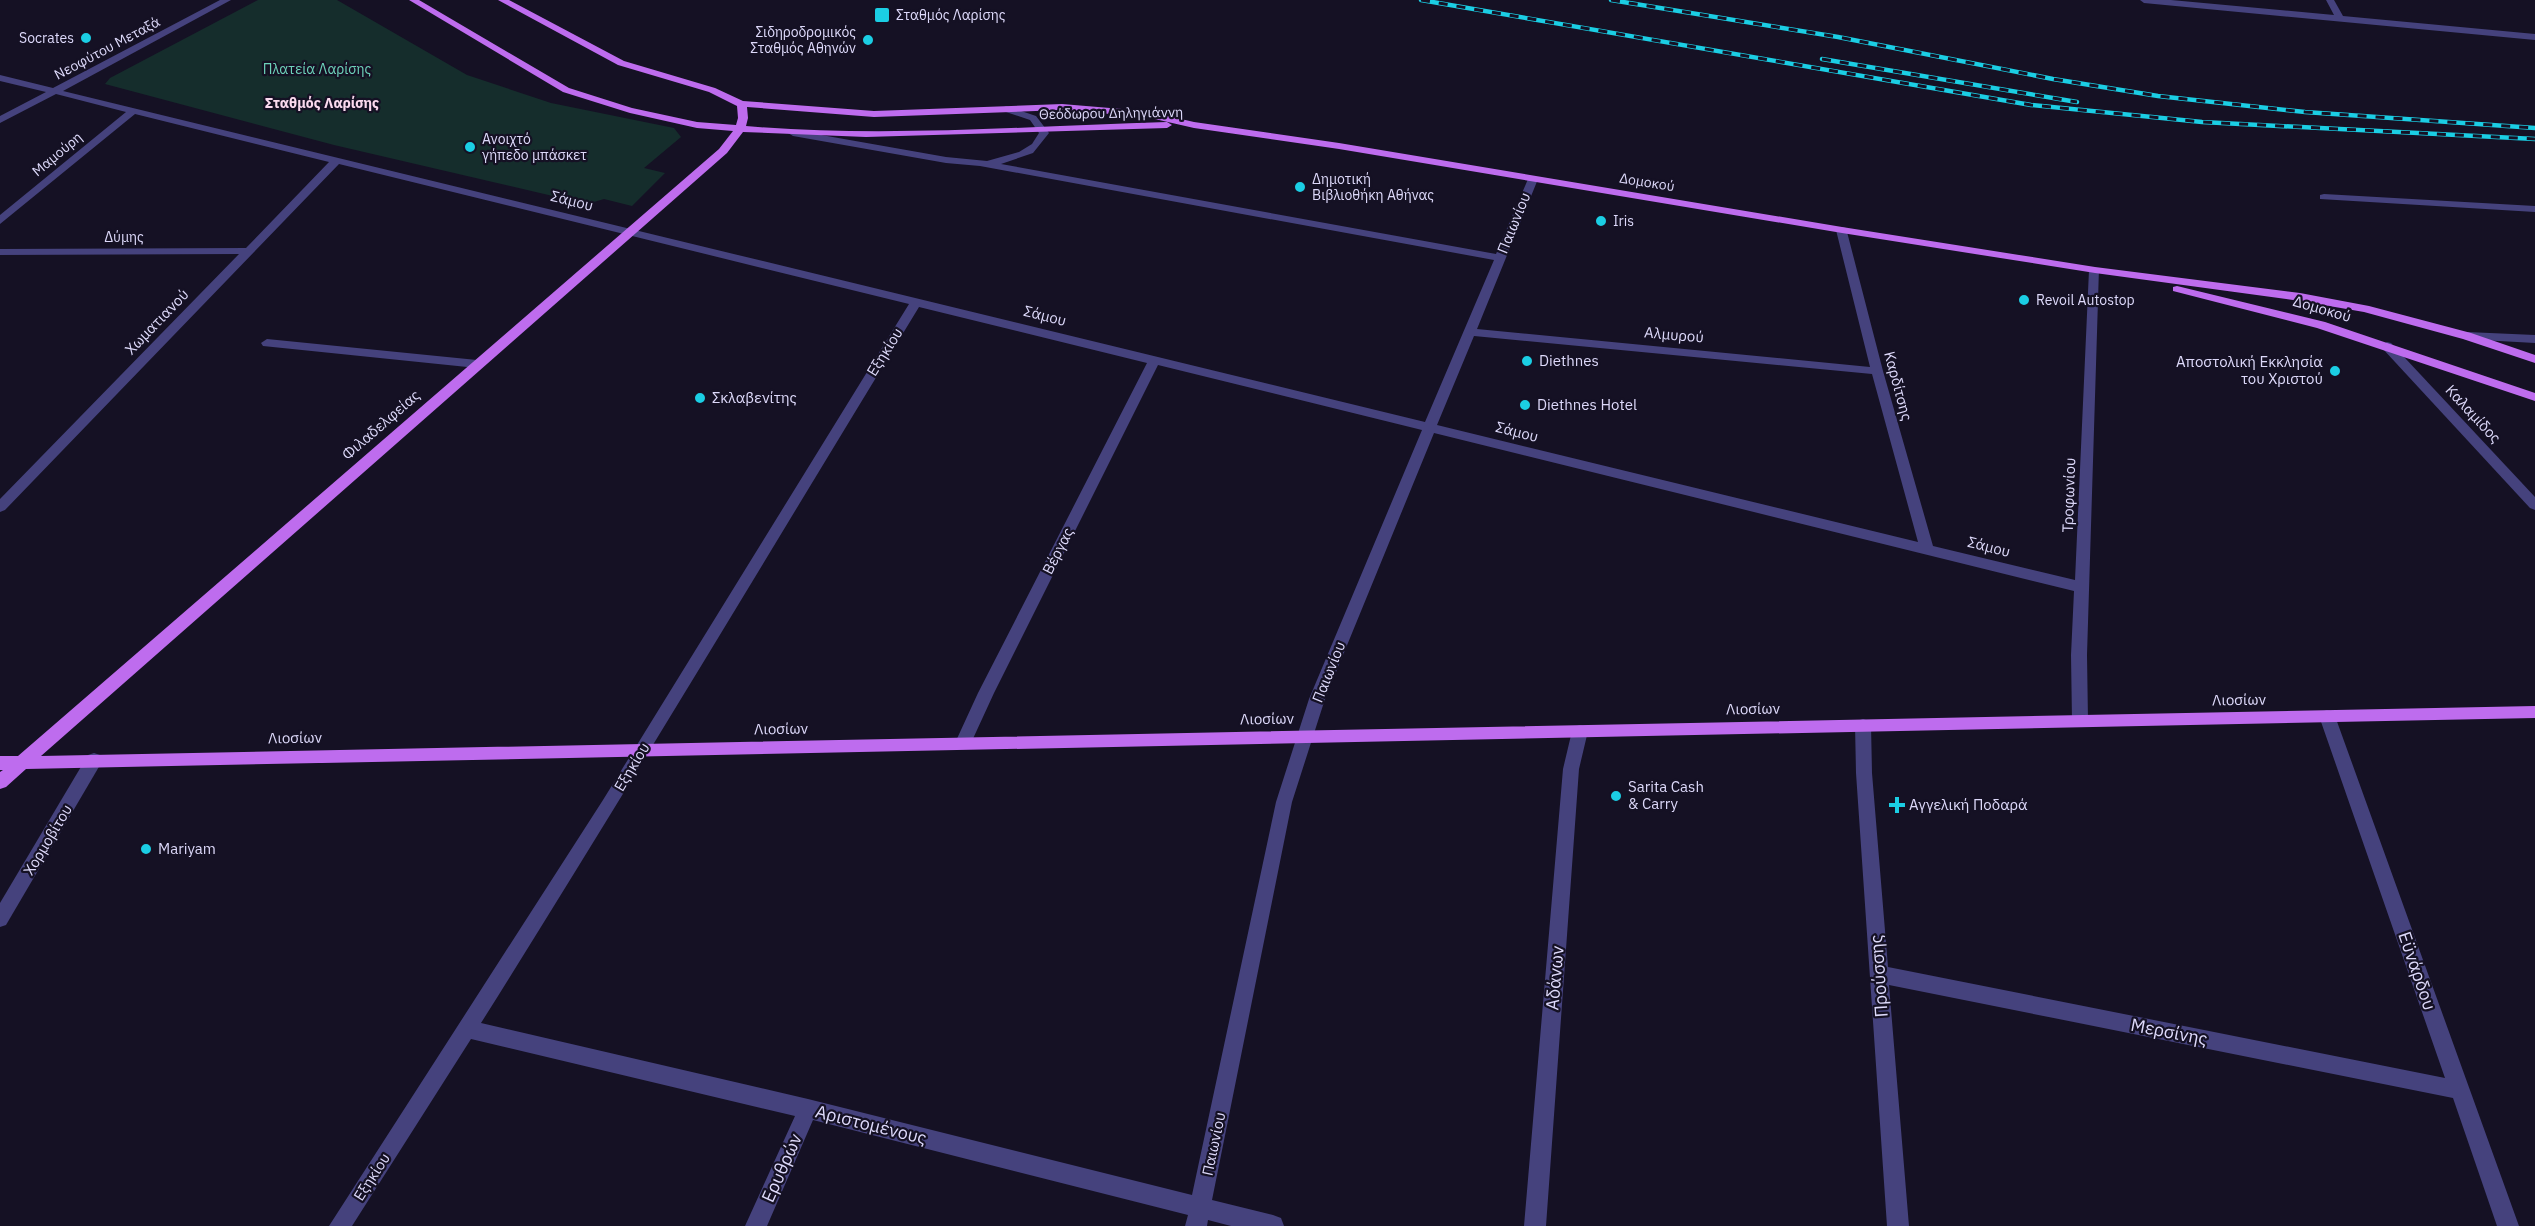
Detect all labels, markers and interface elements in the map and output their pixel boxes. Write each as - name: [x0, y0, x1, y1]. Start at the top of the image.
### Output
- marker: Σταθμός Λαρίσης: [873, 6, 891, 24]
- place label: Σταθμός Λαρίσης: [896, 6, 1006, 24]
- street label: Νεοφύτου Μεταξά: [51, 12, 163, 84]
- place label: Σιδηροδρομικός Σταθμός Αθηνών: [750, 23, 856, 57]
- place label: Socrates: [19, 29, 74, 47]
- marker: Socrates: [79, 31, 93, 45]
- marker: Σιδηροδρομικός Σταθμός Αθηνών: [861, 33, 875, 47]
- park label: Πλατεία Λαρίσης: [263, 60, 372, 78]
- district label: Σταθμός Λαρίσης: [265, 94, 379, 112]
- street label: Θεόδωρου Δηληγιάννη: [1039, 103, 1183, 123]
- street label: Μαμούρη: [28, 128, 86, 180]
- place label: Ανοιχτό γήπεδο μπάσκετ: [482, 130, 587, 164]
- marker: Ανοιχτό γήπεδο μπάσκετ: [463, 140, 477, 154]
- street label: Δομοκού: [1618, 169, 1676, 195]
- place label: Δημοτική Βιβλιοθήκη Αθήνας: [1312, 170, 1434, 204]
- marker: Δημοτική Βιβλιοθήκη Αθήνας: [1293, 180, 1307, 194]
- street label: Σάμου: [549, 186, 595, 215]
- street label: Παιωνίου: [1493, 189, 1534, 256]
- place label: Iris: [1613, 212, 1634, 230]
- marker: Iris: [1594, 214, 1608, 228]
- street label: Δύμης: [104, 228, 144, 246]
- street label: Χωματιανού: [121, 285, 193, 358]
- place label: Revoil Autostop: [2036, 291, 2135, 309]
- street label: Δομοκού: [2291, 291, 2353, 326]
- marker: Revoil Autostop: [2017, 293, 2031, 307]
- street label: Σάμου: [1022, 301, 1068, 330]
- street label: Αλμυρού: [1643, 322, 1705, 347]
- street label: Εξηκίου: [862, 324, 907, 379]
- street label: Καρδίτσης: [1880, 349, 1917, 423]
- place label: Diethnes: [1539, 351, 1599, 370]
- place label: Αποστολική Εκκλησία του Χριστού: [2176, 352, 2323, 388]
- marker: Diethnes: [1520, 354, 1534, 368]
- marker: Αποστολική Εκκλησία του Χριστού: [2328, 364, 2342, 378]
- street label: Καλαμίδος: [2442, 380, 2505, 447]
- street label: Φιλαδελφείας: [338, 385, 424, 464]
- place label: Σκλαβενίτης: [712, 388, 797, 407]
- marker: Σκλαβενίτης: [693, 391, 707, 405]
- place label: Diethnes Hotel: [1537, 395, 1637, 414]
- marker: Diethnes Hotel: [1518, 398, 1532, 412]
- street label: Σάμου: [1494, 417, 1540, 446]
- street label: Τροφωνίου: [2058, 457, 2079, 533]
- street label: Βέργας: [1038, 524, 1077, 577]
- street label: Σάμου: [1966, 532, 2012, 561]
- street label: Παιωνίου: [1308, 638, 1349, 705]
- street label: Λιοσίων: [2212, 690, 2267, 709]
- street label: Λιοσίων: [1726, 699, 1781, 718]
- street label: Λιοσίων: [1240, 709, 1295, 728]
- street label: Λιοσίων: [754, 719, 809, 738]
- street label: Λιοσίων: [268, 728, 323, 747]
- street label: Εξηκίου: [610, 739, 653, 795]
- place label: Sarita Cash & Carry: [1628, 777, 1704, 813]
- marker: Sarita Cash & Carry: [1609, 789, 1623, 803]
- place label: Αγγελική Ποδαρά: [1909, 795, 2028, 814]
- marker: Αγγελική Ποδαρά: [1890, 798, 1904, 812]
- street label: Χορμοβίτου: [19, 801, 76, 879]
- place label: Mariyam: [158, 839, 216, 858]
- marker: Mariyam: [139, 842, 153, 856]
- street label: Εϋνάρδου: [2393, 928, 2442, 1013]
- street label: Προύσσης: [1864, 934, 1893, 1018]
- street label: Αδάνων: [1540, 945, 1569, 1011]
- street label: Μερσίνης: [2129, 1013, 2210, 1050]
- street label: Αριστομένους: [813, 1100, 929, 1150]
- street label: Παιωνίου: [1198, 1110, 1230, 1177]
- street label: Ερυθρών: [756, 1130, 807, 1206]
- street label: Εξηκίου: [349, 1149, 394, 1204]

